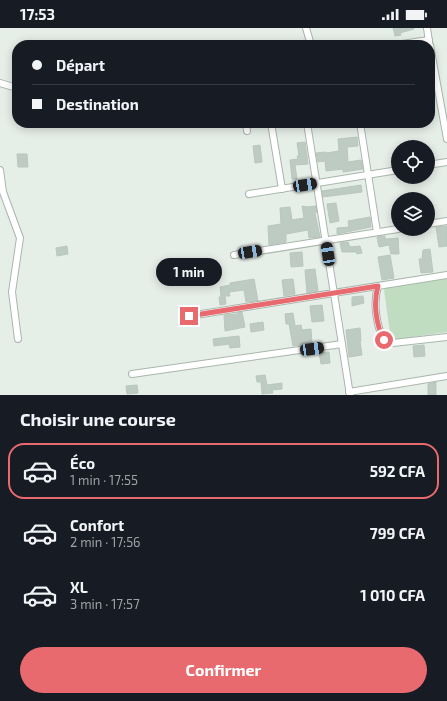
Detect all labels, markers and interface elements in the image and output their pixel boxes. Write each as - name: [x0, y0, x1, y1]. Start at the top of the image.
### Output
- text: 17:53: [20, 5, 55, 23]
- text: Départ: [56, 56, 105, 74]
- text: Destination: [56, 95, 139, 113]
- map controls: [391, 140, 435, 236]
- button: locate: [391, 140, 435, 184]
- car: [292, 177, 318, 193]
- button: layers: [391, 192, 435, 236]
- car: [320, 241, 336, 267]
- car: [237, 244, 263, 260]
- callout: 1 min: [156, 258, 222, 286]
- text: 1 min: [173, 264, 205, 280]
- route end: [180, 307, 198, 325]
- route start: [375, 331, 393, 349]
- car: [299, 341, 325, 357]
- text: Choisir une course: [20, 408, 176, 430]
- icon: car: [22, 453, 58, 489]
- text: Éco: [70, 454, 95, 472]
- text: 592 CFA: [370, 462, 425, 480]
- text: 1 min · 17:55: [70, 472, 138, 488]
- icon: car: [22, 515, 58, 551]
- text: Confort: [70, 516, 124, 534]
- text: 799 CFA: [370, 524, 425, 542]
- text: 2 min · 17:56: [70, 534, 141, 550]
- icon: car: [22, 577, 58, 613]
- text: XL: [70, 578, 88, 596]
- text: 1 010 CFA: [360, 586, 425, 604]
- text: 3 min · 17:57: [70, 596, 140, 612]
- button: Confirmer: [20, 647, 427, 693]

